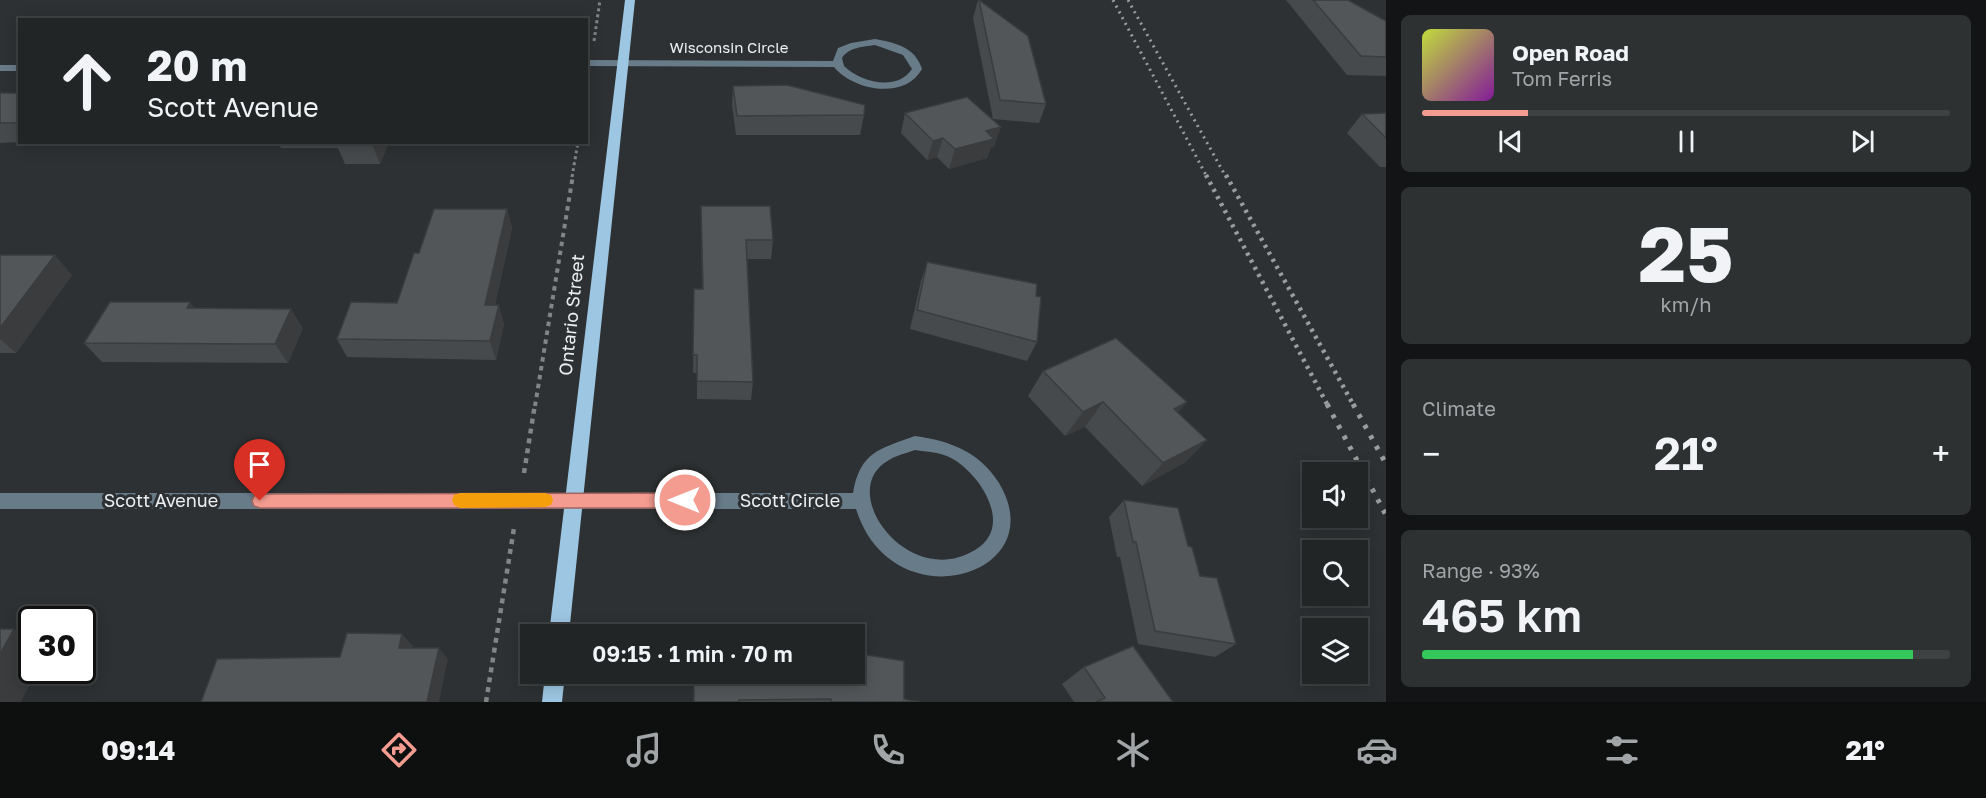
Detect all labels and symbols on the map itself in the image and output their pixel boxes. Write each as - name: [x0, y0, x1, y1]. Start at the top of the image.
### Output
- street label: Wisconsin Circle: [669, 38, 789, 56]
- street label: Ontario Street: [554, 253, 588, 377]
- pin: [234, 439, 285, 501]
- position arrow: [653, 468, 717, 532]
- street label: Scott Avenue: [104, 489, 218, 511]
- street label: Scott Circle: [740, 489, 840, 511]
- speed limit sign: 30: [18, 606, 96, 684]

